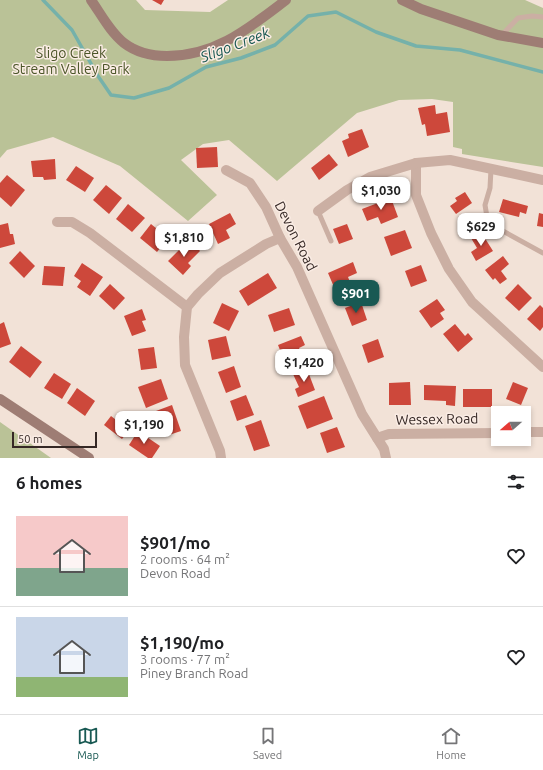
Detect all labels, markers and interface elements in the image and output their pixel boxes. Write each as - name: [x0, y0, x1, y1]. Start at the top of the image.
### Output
- water label: Sligo Creek: [197, 23, 272, 66]
- park label: Sligo Creek Stream Valley Park: [12, 45, 130, 77]
- pin: $1,030: [348, 177, 414, 211]
- text: $1,030: [361, 183, 401, 197]
- street label: Devon Road: [272, 198, 320, 274]
- pin: $629: [457, 213, 505, 247]
- text: $629: [466, 219, 496, 233]
- pin: $1,810: [151, 224, 217, 258]
- text: $1,810: [164, 230, 204, 244]
- pin: $901: [332, 280, 380, 314]
- text: $901: [341, 286, 371, 300]
- pin: $1,420: [271, 349, 337, 383]
- text: $1,420: [284, 355, 324, 369]
- north arrow: [491, 406, 531, 446]
- map controls: [491, 406, 531, 446]
- street label: Wessex Road: [395, 410, 479, 428]
- pin: $1,190: [111, 411, 177, 445]
- text: $1,190: [124, 417, 164, 431]
- scale bar: [12, 430, 97, 449]
- text: 50 m: [18, 433, 42, 445]
- icon: filters: [505, 471, 527, 493]
- text: 6 homes: [16, 473, 82, 492]
- icon: home: [48, 532, 96, 580]
- text: $901/mo: [140, 533, 210, 552]
- icon: heart: [505, 545, 527, 567]
- text: 2 rooms · 64 m²: [140, 552, 230, 566]
- text: Devon Road: [140, 566, 211, 580]
- icon: home: [48, 633, 96, 681]
- text: $1,190/mo: [140, 633, 224, 652]
- icon: heart: [505, 646, 527, 668]
- text: 3 rooms · 77 m²: [140, 652, 230, 666]
- text: Piney Branch Road: [140, 666, 248, 680]
- tab: Map: [77, 725, 99, 761]
- tab: Saved: [253, 725, 282, 761]
- tab: Home: [436, 725, 466, 761]

